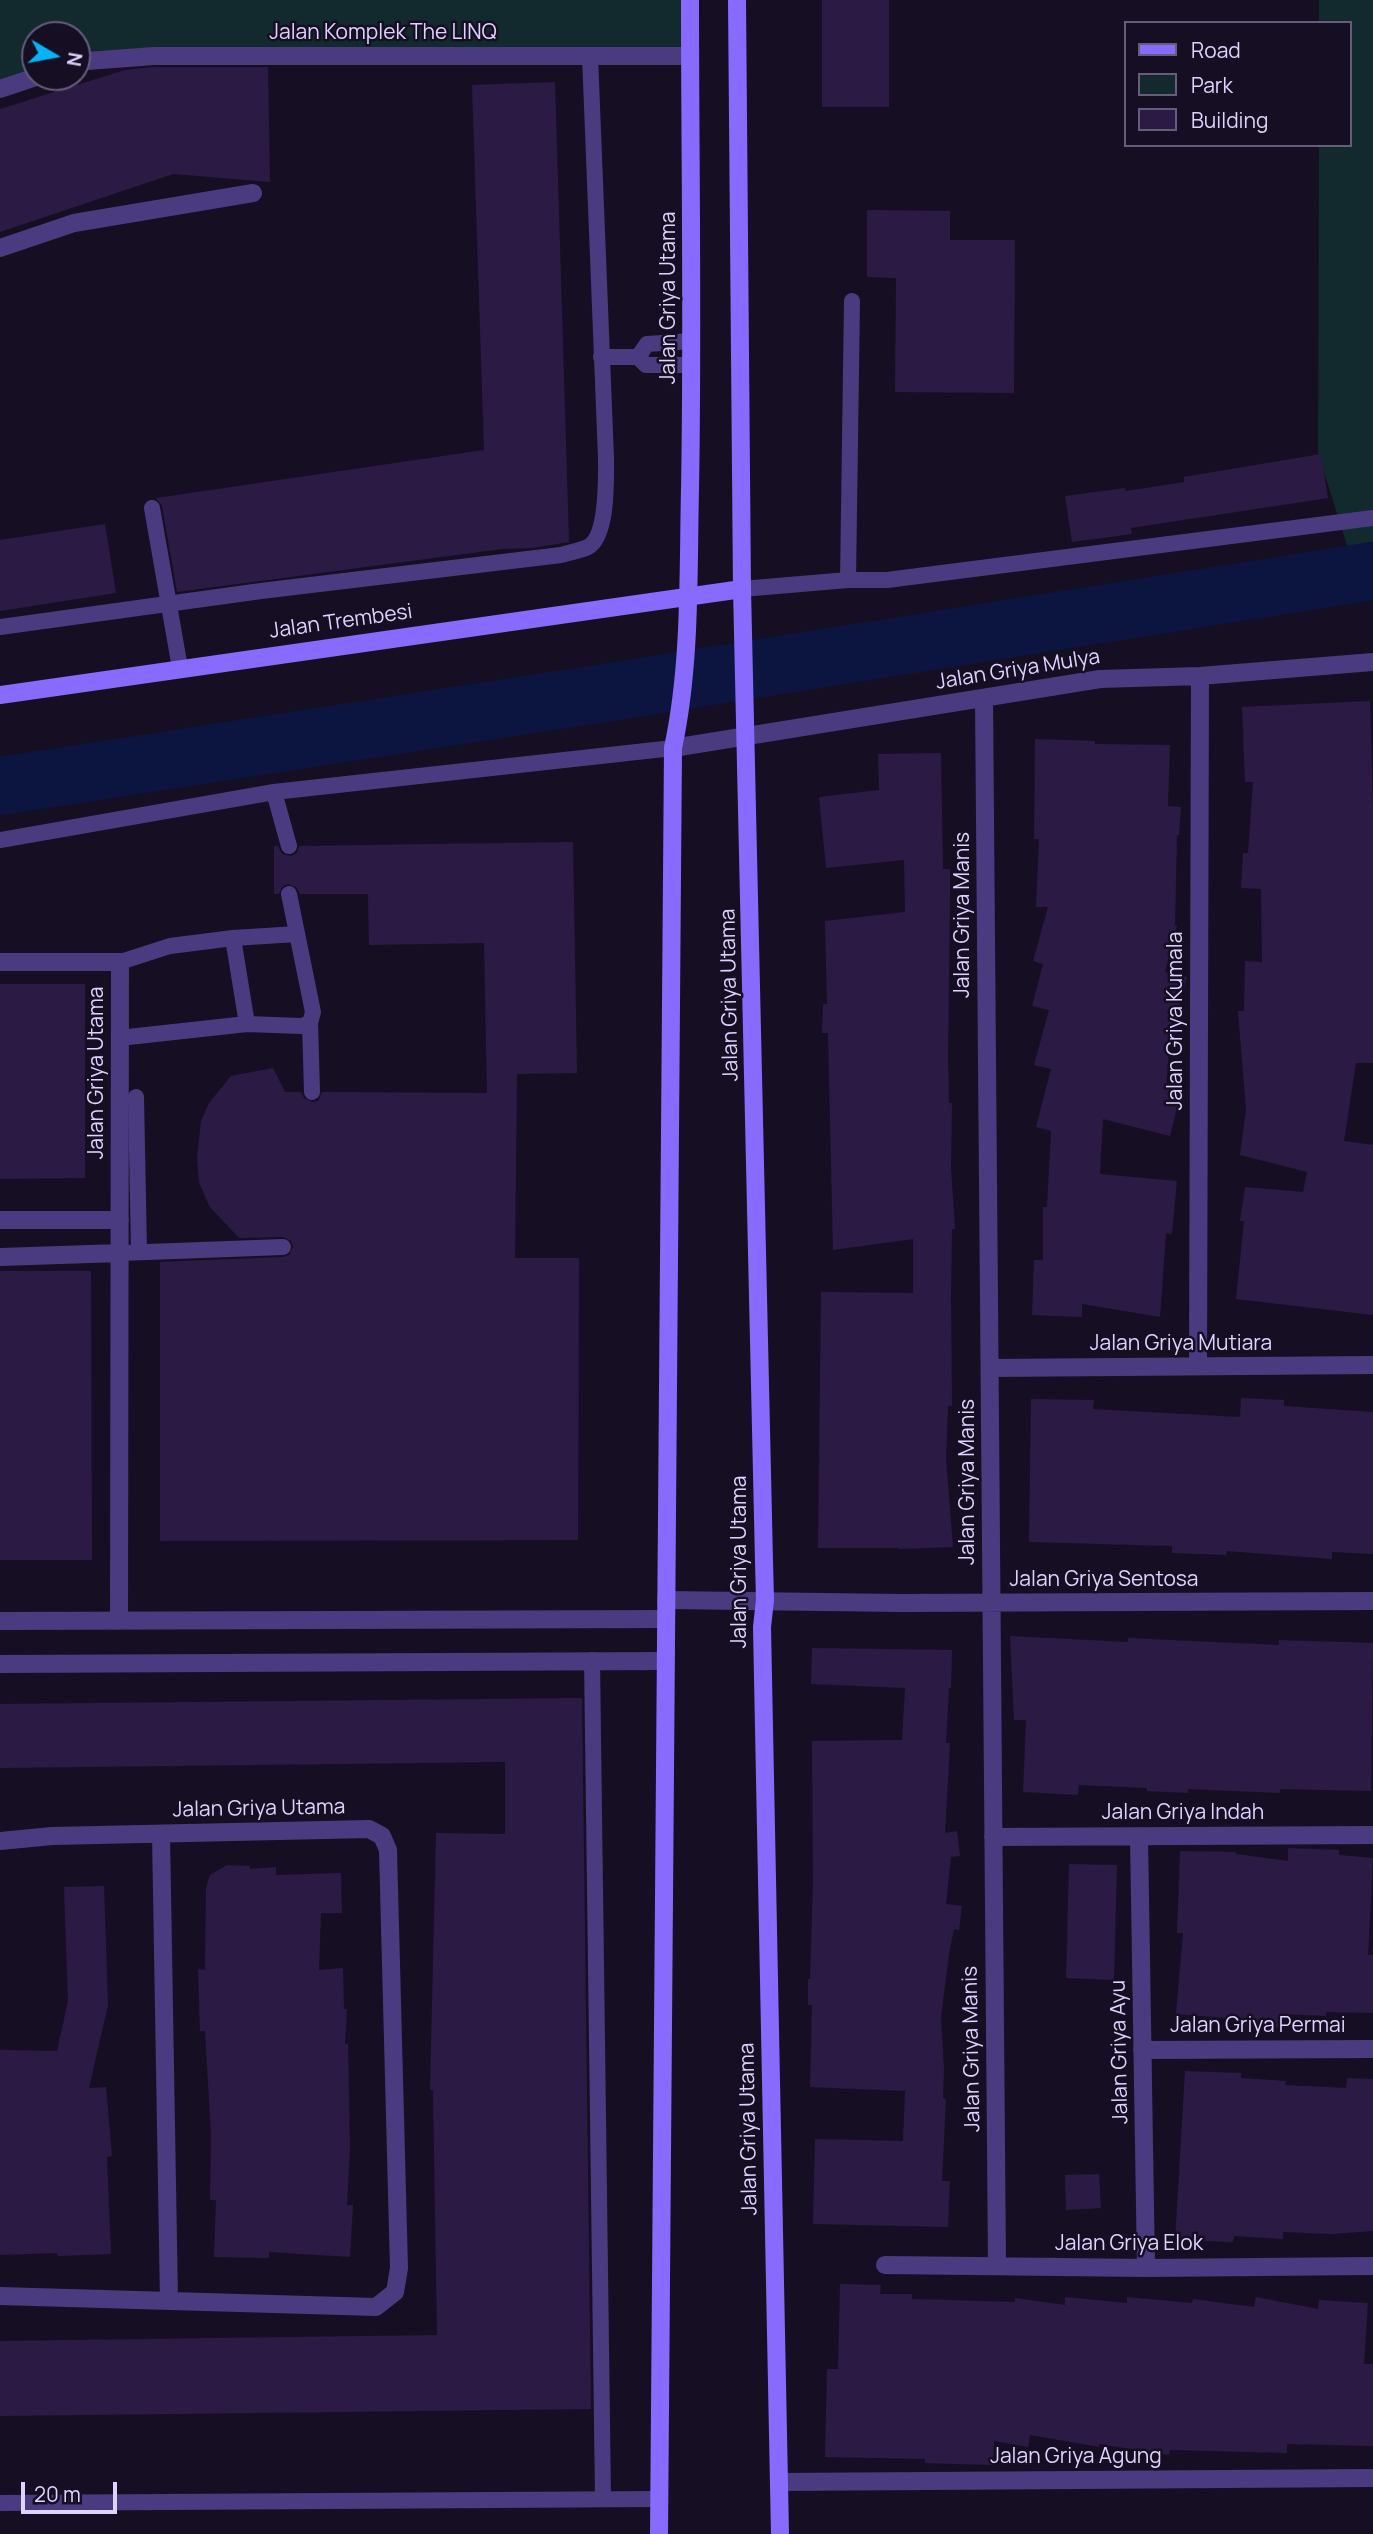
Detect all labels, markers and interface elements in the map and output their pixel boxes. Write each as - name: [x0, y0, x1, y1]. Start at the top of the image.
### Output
- street label: Jalan Komplek The LINQ: [269, 20, 497, 46]
- north arrow: [21, 21, 91, 91]
- legend: [1124, 21, 1352, 147]
- text: Road: [1191, 36, 1241, 64]
- text: N: [61, 50, 89, 68]
- text: Park: [1191, 71, 1233, 99]
- text: Building: [1191, 106, 1268, 134]
- street label: Jalan Griya Utama: [656, 212, 682, 384]
- street label: Jalan Trembesi: [268, 600, 414, 644]
- street label: Jalan Griya Mulya: [934, 645, 1102, 695]
- street label: Jalan Griya Manis: [950, 832, 976, 998]
- street label: Jalan Griya Utama: [716, 908, 744, 1082]
- street label: Jalan Griya Kumala: [1163, 932, 1189, 1110]
- street label: Jalan Griya Utama: [84, 987, 110, 1159]
- street label: Jalan Griya Mutiara: [1090, 1331, 1272, 1357]
- street label: Jalan Griya Manis: [955, 1399, 981, 1565]
- street label: Jalan Griya Utama: [727, 1476, 753, 1648]
- street label: Jalan Griya Sentosa: [1010, 1567, 1198, 1593]
- street label: Jalan Griya Utama: [172, 1795, 346, 1823]
- street label: Jalan Griya Indah: [1102, 1800, 1264, 1826]
- street label: Jalan Griya Manis: [958, 1966, 986, 2132]
- street label: Jalan Griya Ayu: [1106, 1980, 1134, 2124]
- street label: Jalan Griya Permai: [1170, 2013, 1346, 2039]
- street label: Jalan Griya Utama: [735, 2042, 763, 2216]
- street label: Jalan Griya Elok: [1055, 2231, 1203, 2257]
- street label: Jalan Griya Agung: [990, 2444, 1162, 2470]
- scale bar: [24, 2468, 121, 2512]
- text: 20 m: [34, 2480, 81, 2508]

